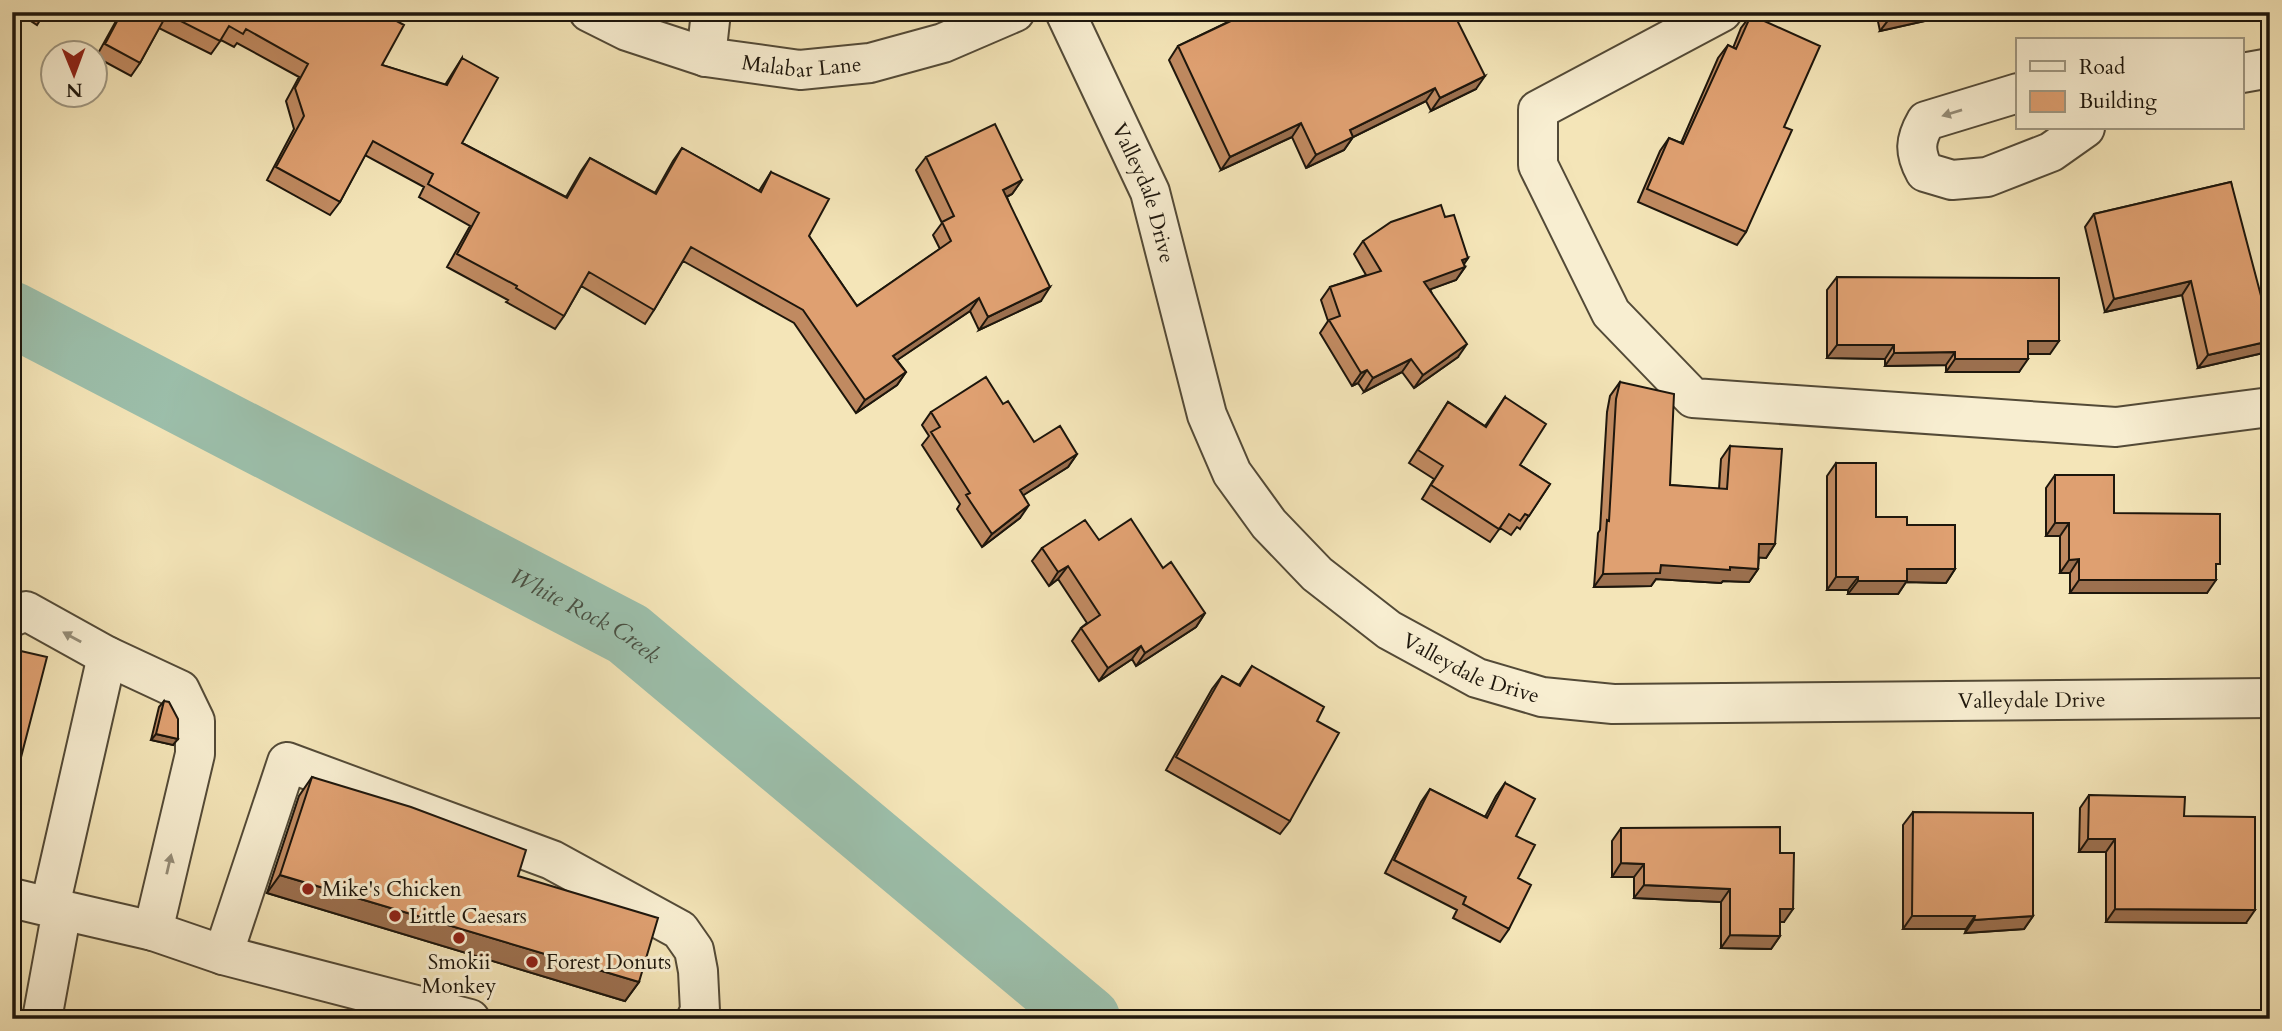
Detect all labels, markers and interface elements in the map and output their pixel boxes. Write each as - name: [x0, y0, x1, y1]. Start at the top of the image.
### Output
- north arrow: [38, 38, 108, 108]
- legend: [2016, 38, 2244, 130]
- street label: Malabar Lane: [740, 48, 863, 85]
- text: Road: [2079, 53, 2125, 82]
- text: N: [65, 77, 83, 103]
- text: Building: [2079, 87, 2157, 116]
- one-way arrow: [1942, 108, 1963, 118]
- street label: Valleydale Drive: [1104, 118, 1182, 266]
- water label: White Rock Creek: [505, 560, 667, 671]
- street label: Valleydale Drive: [1397, 626, 1543, 711]
- one-way arrow: [62, 631, 82, 643]
- street label: Valleydale Drive: [1958, 686, 2106, 716]
- one-way arrow: [164, 853, 175, 875]
- place label: Mike's Chicken: [322, 875, 462, 904]
- marker: Mike's Chicken: [300, 881, 316, 897]
- place label: Little Caesars: [409, 902, 527, 931]
- marker: Little Caesars: [387, 908, 403, 924]
- marker: Smokii Monkey: [451, 930, 467, 946]
- place label: Smokii Monkey: [422, 948, 496, 1001]
- place label: Forest Donuts: [546, 948, 671, 977]
- marker: Forest Donuts: [524, 954, 540, 970]

